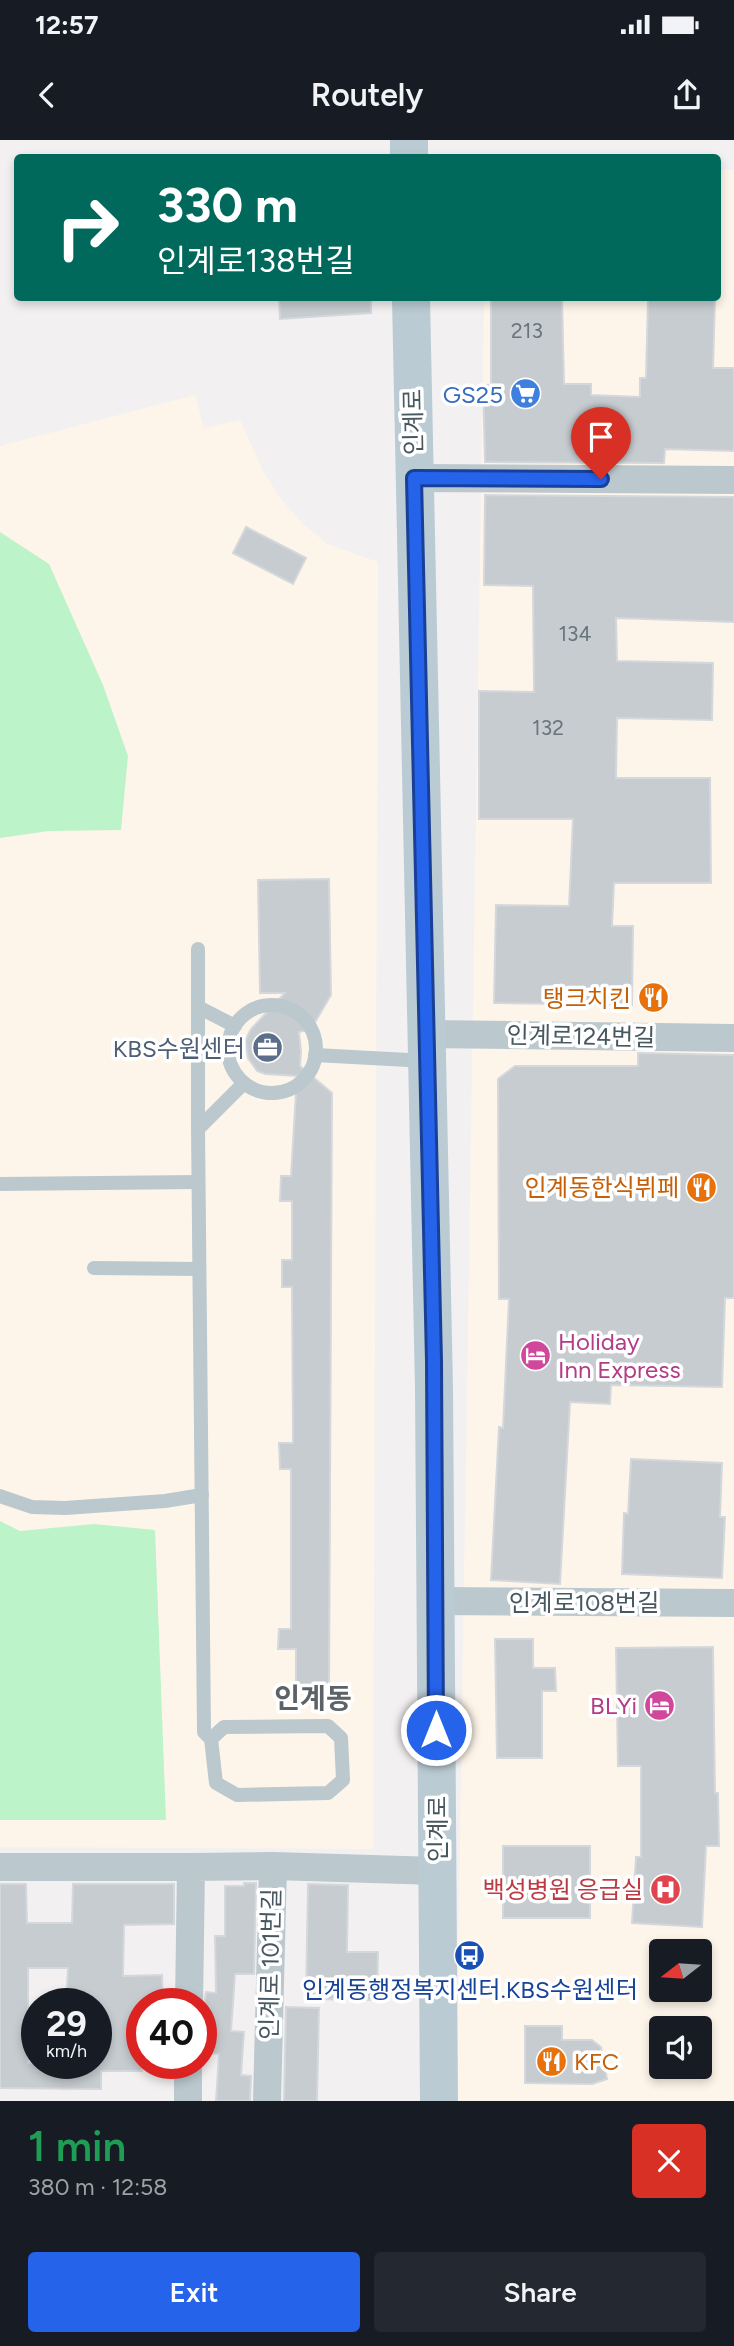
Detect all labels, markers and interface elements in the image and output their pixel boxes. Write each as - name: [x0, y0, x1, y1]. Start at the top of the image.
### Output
- text: 12:57: [35, 9, 98, 41]
- icon: back: [28, 76, 66, 114]
- text: Routely: [311, 76, 423, 114]
- icon: share: [668, 76, 706, 114]
- text: 330 m: [157, 175, 298, 234]
- icon: right: [42, 182, 133, 273]
- text: 인계로138번길: [157, 242, 354, 280]
- house number: 213: [511, 318, 543, 343]
- supermarket icon: GS25: [509, 377, 543, 411]
- place label: GS25: [443, 380, 503, 409]
- street label: 인계로: [398, 389, 428, 455]
- pin: [571, 407, 631, 479]
- icon: arrive: [582, 418, 620, 456]
- house number: 134: [558, 621, 592, 646]
- house number: 132: [532, 715, 564, 740]
- restaurant icon: 탱크치킨: [637, 981, 671, 1015]
- place label: 탱크치킨: [543, 984, 631, 1013]
- street label: 인계로124번길: [506, 1020, 656, 1052]
- office icon: KBS수원센터: [251, 1031, 285, 1065]
- place label: KBS수원센터: [113, 1034, 245, 1063]
- restaurant icon: 인계동한식뷔페: [685, 1170, 719, 1204]
- place label: 인계동한식뷔페: [524, 1173, 679, 1202]
- place label: Holiday Inn Express: [558, 1327, 681, 1384]
- hotel icon: Holiday Inn Express: [518, 1338, 552, 1372]
- street label: 인계로108번길: [509, 1588, 659, 1617]
- district label: 인계동: [274, 1681, 352, 1715]
- hotel icon: BLYi: [643, 1688, 677, 1722]
- place label: BLYi: [590, 1691, 637, 1720]
- position arrow: [399, 1693, 473, 1767]
- street label: 인계로: [423, 1796, 452, 1862]
- hospital icon: 백성병원 응급실: [649, 1872, 683, 1906]
- place label: 백성병원 응급실: [483, 1875, 643, 1904]
- street label: 인계로 101번길: [254, 1888, 286, 2040]
- bus stop icon: 인계동행정복지센터.KBS수원센터: [453, 1938, 487, 1972]
- north arrow: [649, 1939, 712, 2002]
- map controls: [649, 1939, 712, 2079]
- place label: 인계동행정복지센터.KBS수원센터: [302, 1975, 638, 2004]
- speed limit sign: 40: [126, 1988, 217, 2079]
- text: 29: [46, 2003, 87, 2045]
- button: sound: [649, 2016, 712, 2079]
- text: km/h: [46, 2040, 87, 2062]
- restaurant icon: KFC: [534, 2044, 568, 2078]
- place label: KFC: [574, 2047, 619, 2076]
- text: 1 min: [28, 2121, 126, 2172]
- button: close: [632, 2124, 706, 2198]
- text: 380 m · 12:58: [28, 2173, 167, 2201]
- button: Exit: [28, 2252, 360, 2332]
- button: Share: [374, 2252, 706, 2332]

